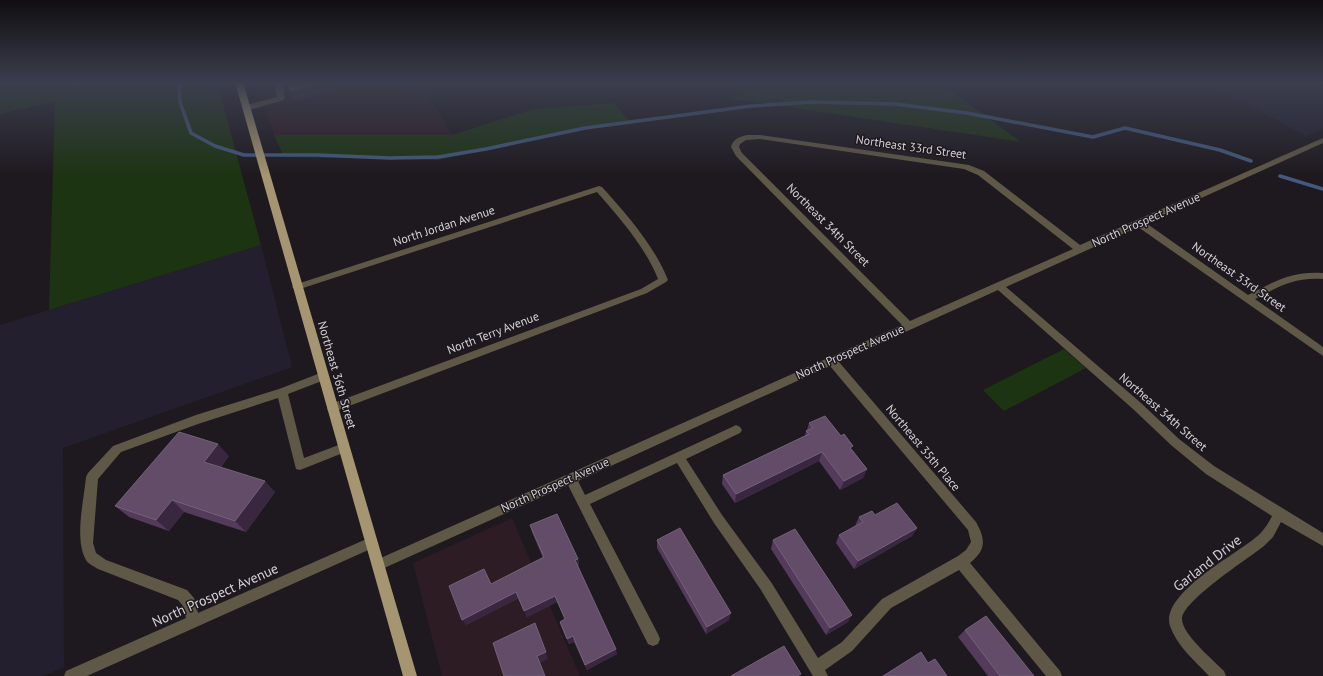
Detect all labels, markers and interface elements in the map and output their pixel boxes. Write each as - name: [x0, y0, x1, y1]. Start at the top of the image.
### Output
- street label: Northeast 33rd Street: [855, 131, 967, 162]
- street label: Northeast 34th Street: [784, 180, 873, 269]
- street label: North Prospect Avenue: [1089, 189, 1202, 250]
- street label: North Jordan Avenue: [391, 202, 497, 249]
- street label: Northeast 33rd Street: [1189, 238, 1289, 315]
- street label: North Terry Avenue: [445, 308, 541, 357]
- street label: Northeast 36th Street: [315, 319, 360, 431]
- street label: North Prospect Avenue: [793, 321, 906, 382]
- street label: Northeast 34th Street: [1116, 369, 1210, 454]
- street label: Northeast 35th Place: [883, 401, 964, 494]
- street label: North Prospect Avenue: [498, 454, 611, 515]
- street label: Garland Drive: [1169, 531, 1245, 595]
- street label: North Prospect Avenue: [149, 559, 281, 631]

